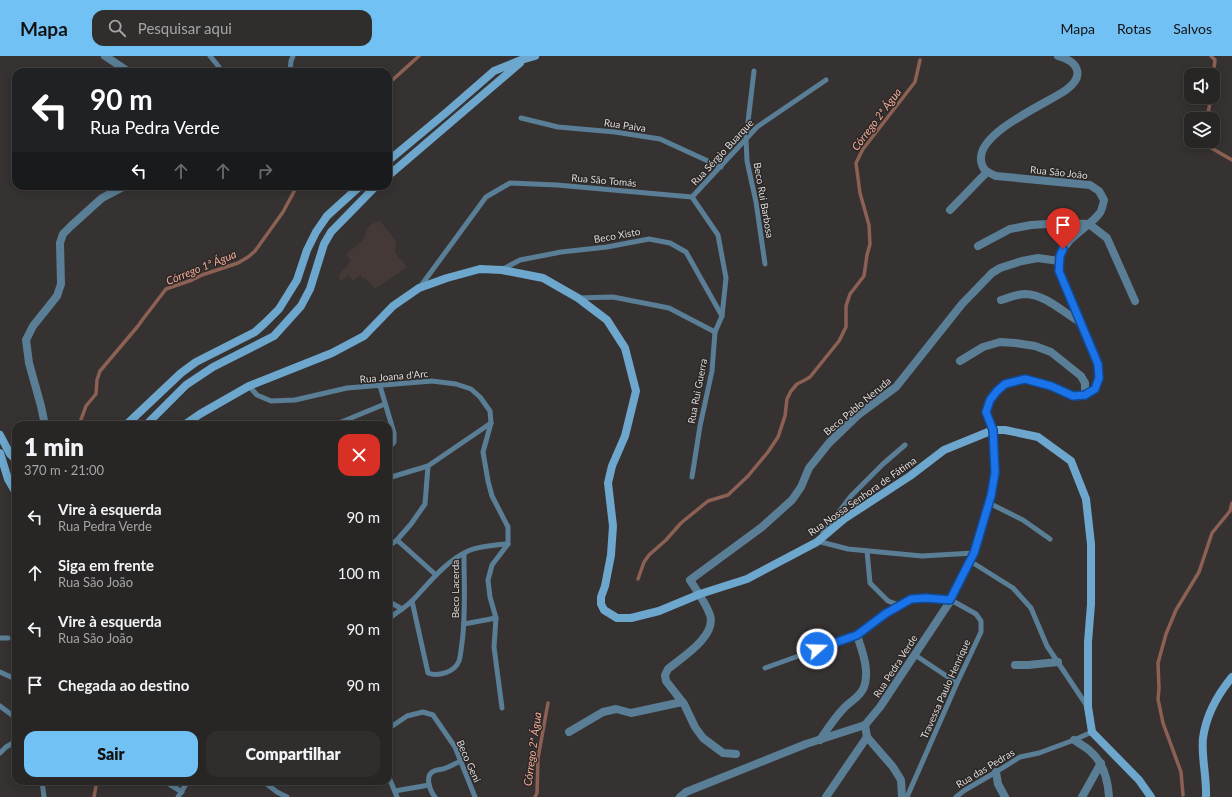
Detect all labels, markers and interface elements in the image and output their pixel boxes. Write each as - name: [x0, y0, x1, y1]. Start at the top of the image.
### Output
- search box: [92, 10, 372, 46]
- text: Mapa: [20, 17, 68, 40]
- icon: search: [106, 17, 128, 39]
- text: Pesquisar aqui: [138, 19, 232, 37]
- text: Mapa: [1060, 20, 1095, 37]
- text: Rotas: [1117, 20, 1151, 37]
- text: Salvos: [1173, 20, 1212, 37]
- map controls: [1184, 68, 1220, 148]
- button: sound: [1184, 68, 1220, 104]
- text: 90 m: [90, 82, 153, 116]
- icon: left: [24, 84, 76, 136]
- water label: Córrego 2ª Água: [848, 85, 904, 153]
- button: layers: [1184, 112, 1220, 148]
- text: Rua Pedra Verde: [90, 116, 220, 138]
- street label: Rua Paiva: [603, 116, 647, 134]
- street label: Rua Sérgio Buarque: [688, 116, 756, 188]
- icon: left: [128, 160, 150, 182]
- icon: ahead: [170, 160, 192, 182]
- icon: ahead: [212, 160, 234, 182]
- icon: right: [254, 160, 276, 182]
- street label: Beco Rui Barbosa: [751, 161, 777, 239]
- street label: Rua São João: [1030, 163, 1089, 181]
- street label: Rua São Tomás: [571, 171, 637, 189]
- pin: [1046, 208, 1080, 249]
- icon: arrive: [1052, 214, 1074, 236]
- street label: Beco Xisto: [593, 225, 642, 245]
- water label: Córrego 1ª Água: [164, 247, 238, 287]
- street label: Rua Rui Guerra: [685, 357, 709, 425]
- street label: Rua Joana d'Arc: [359, 367, 429, 385]
- street label: Beco Pablo Neruda: [821, 374, 893, 438]
- text: 1 min: [24, 432, 84, 461]
- button: close: [338, 434, 380, 476]
- street label: Rua Nossa Senhora de Fátima: [805, 454, 919, 538]
- text: 370 m · 21:00: [24, 462, 104, 478]
- text: Vire à esquerda: [58, 500, 162, 518]
- icon: left: [24, 506, 46, 528]
- text: 90 m: [346, 508, 380, 526]
- text: Rua Pedra Verde: [58, 518, 152, 534]
- text: Siga em frente: [58, 556, 154, 574]
- street label: Beco Lacerda: [449, 560, 461, 618]
- icon: ahead: [24, 562, 46, 584]
- text: 100 m: [338, 564, 380, 582]
- text: Rua São João: [58, 574, 133, 590]
- text: Vire à esquerda: [58, 612, 162, 630]
- icon: left: [24, 618, 46, 640]
- text: 90 m: [346, 620, 380, 638]
- position arrow: [796, 628, 838, 670]
- text: Rua São João: [58, 630, 133, 646]
- street label: Rua Pedra Verde: [870, 632, 920, 700]
- street label: Travessa Paulo Henrique: [918, 637, 972, 741]
- icon: arrive: [24, 674, 46, 696]
- text: Chegada ao destino: [58, 676, 189, 694]
- text: 90 m: [346, 676, 380, 694]
- water label: Córrego 2ª Água: [520, 711, 544, 787]
- button: Sair: [24, 731, 198, 777]
- button: Compartilhar: [206, 731, 380, 777]
- street label: Beco Geni: [454, 738, 484, 784]
- street label: Rua das Pedras: [954, 746, 1016, 790]

